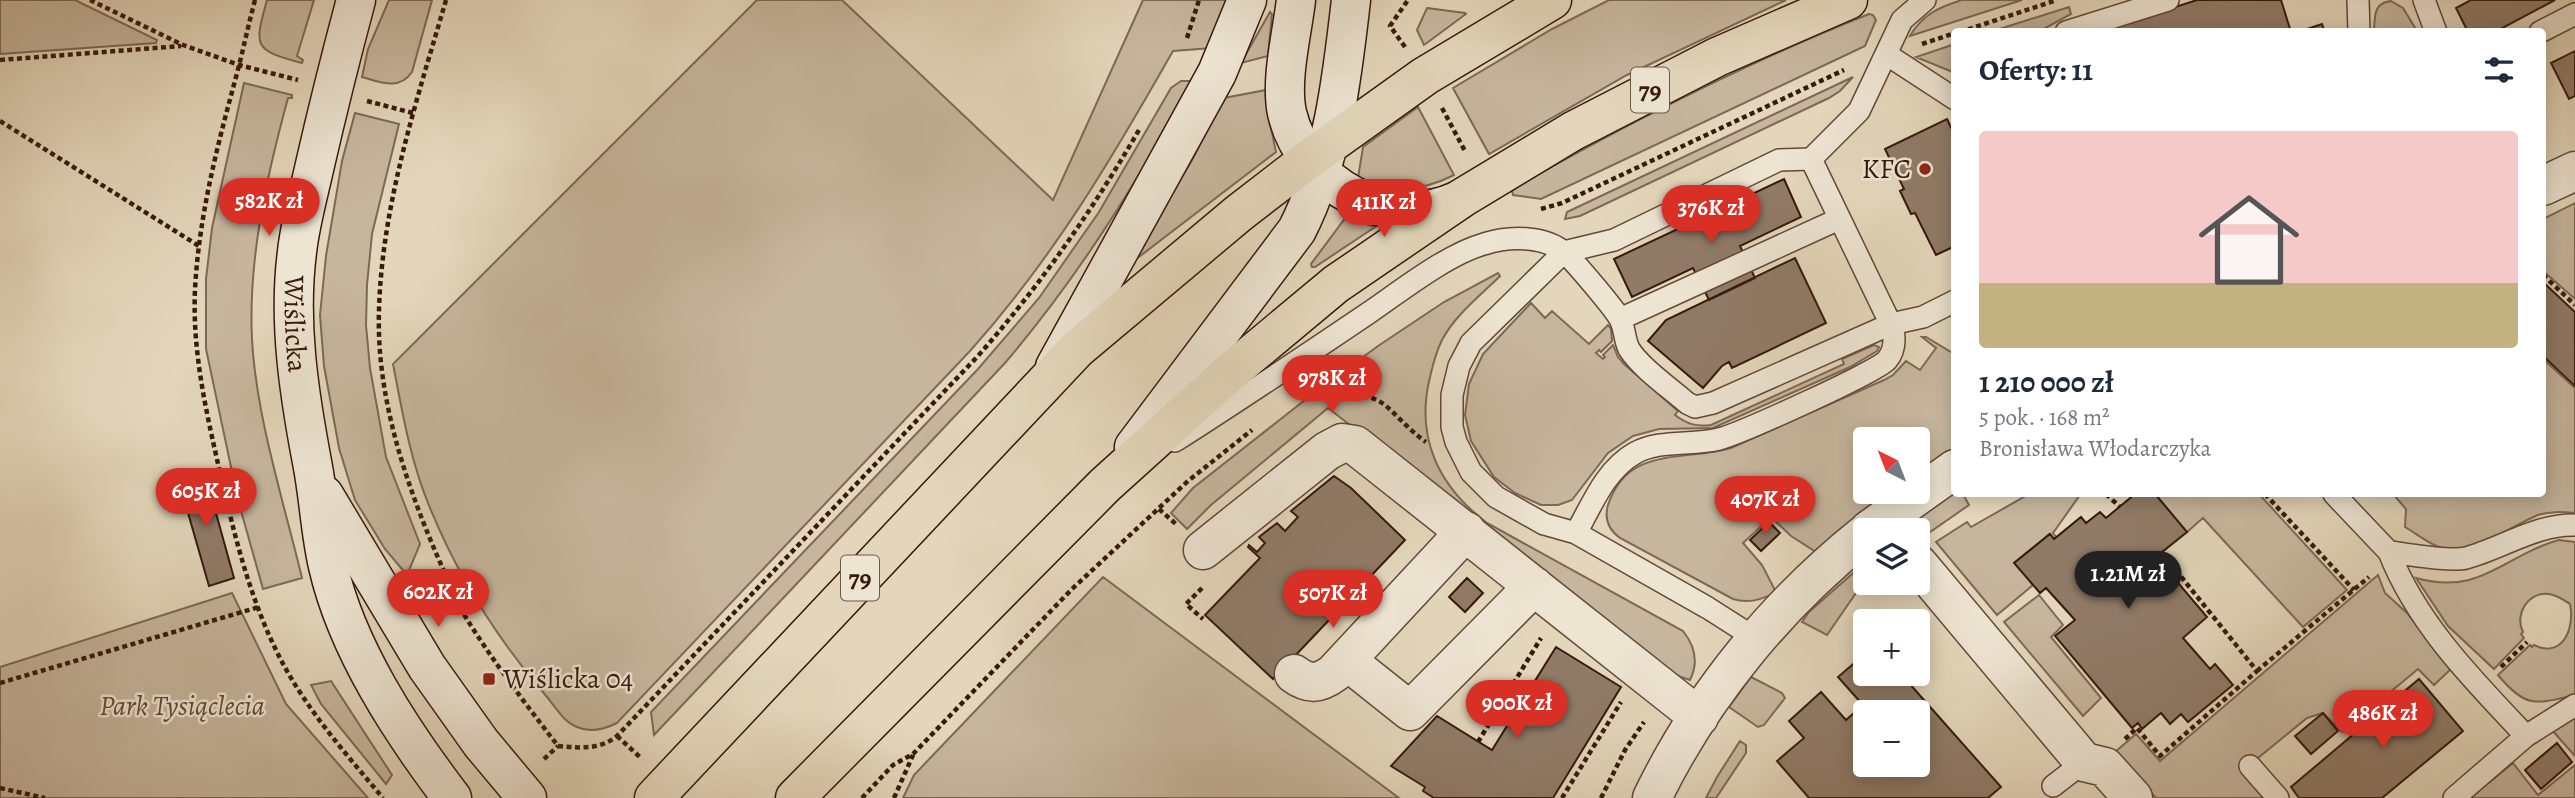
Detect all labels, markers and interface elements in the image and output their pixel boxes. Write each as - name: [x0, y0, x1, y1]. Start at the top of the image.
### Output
- text: Oferty: 11: [1979, 50, 2093, 90]
- icon: filters: [2480, 51, 2518, 89]
- road number: 79: [1631, 68, 1669, 113]
- place label: KFC: [1862, 150, 1911, 188]
- marker: KFC: [1917, 161, 1933, 177]
- icon: home: [2186, 177, 2312, 303]
- pin: 582K zł: [204, 178, 334, 238]
- pin: 411K zł: [1319, 180, 1449, 239]
- text: 582K zł: [235, 185, 303, 216]
- text: 411K zł: [1352, 186, 1416, 217]
- pin: 376K zł: [1646, 186, 1776, 245]
- text: 376K zł: [1677, 192, 1745, 223]
- street label: Wiślicka: [275, 274, 317, 374]
- pin: 978K zł: [1267, 356, 1397, 415]
- text: 978K zł: [1298, 362, 1366, 393]
- text: 1 210 000 zł: [1979, 362, 2114, 402]
- text: 5 pok. · 168 m²: [1979, 402, 2110, 433]
- north arrow: [1853, 427, 1930, 504]
- map controls: [1853, 427, 1930, 777]
- text: Bronisława Włodarczyka: [1979, 433, 2211, 464]
- pin: 605K zł: [141, 468, 271, 528]
- text: 605K zł: [172, 475, 240, 506]
- pin: 407K zł: [1700, 476, 1830, 536]
- text: 407K zł: [1731, 483, 1799, 514]
- button: layers: [1853, 518, 1930, 595]
- pin: 1.21M zł: [2056, 552, 2200, 611]
- road number: 79: [841, 556, 879, 600]
- text: 1.21M zł: [2091, 558, 2165, 589]
- pin: 602K zł: [373, 570, 503, 629]
- pin: 507K zł: [1268, 570, 1398, 630]
- text: 602K zł: [403, 576, 473, 607]
- text: 507K zł: [1299, 577, 1367, 608]
- button: +: [1853, 609, 1930, 686]
- place label: Wiślicka 04: [502, 660, 633, 698]
- marker: Wiślicka 04: [481, 671, 497, 687]
- pin: 900K zł: [1452, 680, 1582, 740]
- park label: Park Tysiąclecia: [99, 687, 265, 725]
- text: 900K zł: [1482, 687, 1552, 718]
- pin: 486K zł: [2318, 690, 2448, 750]
- text: 486K zł: [2348, 697, 2418, 728]
- button: −: [1853, 700, 1930, 777]

